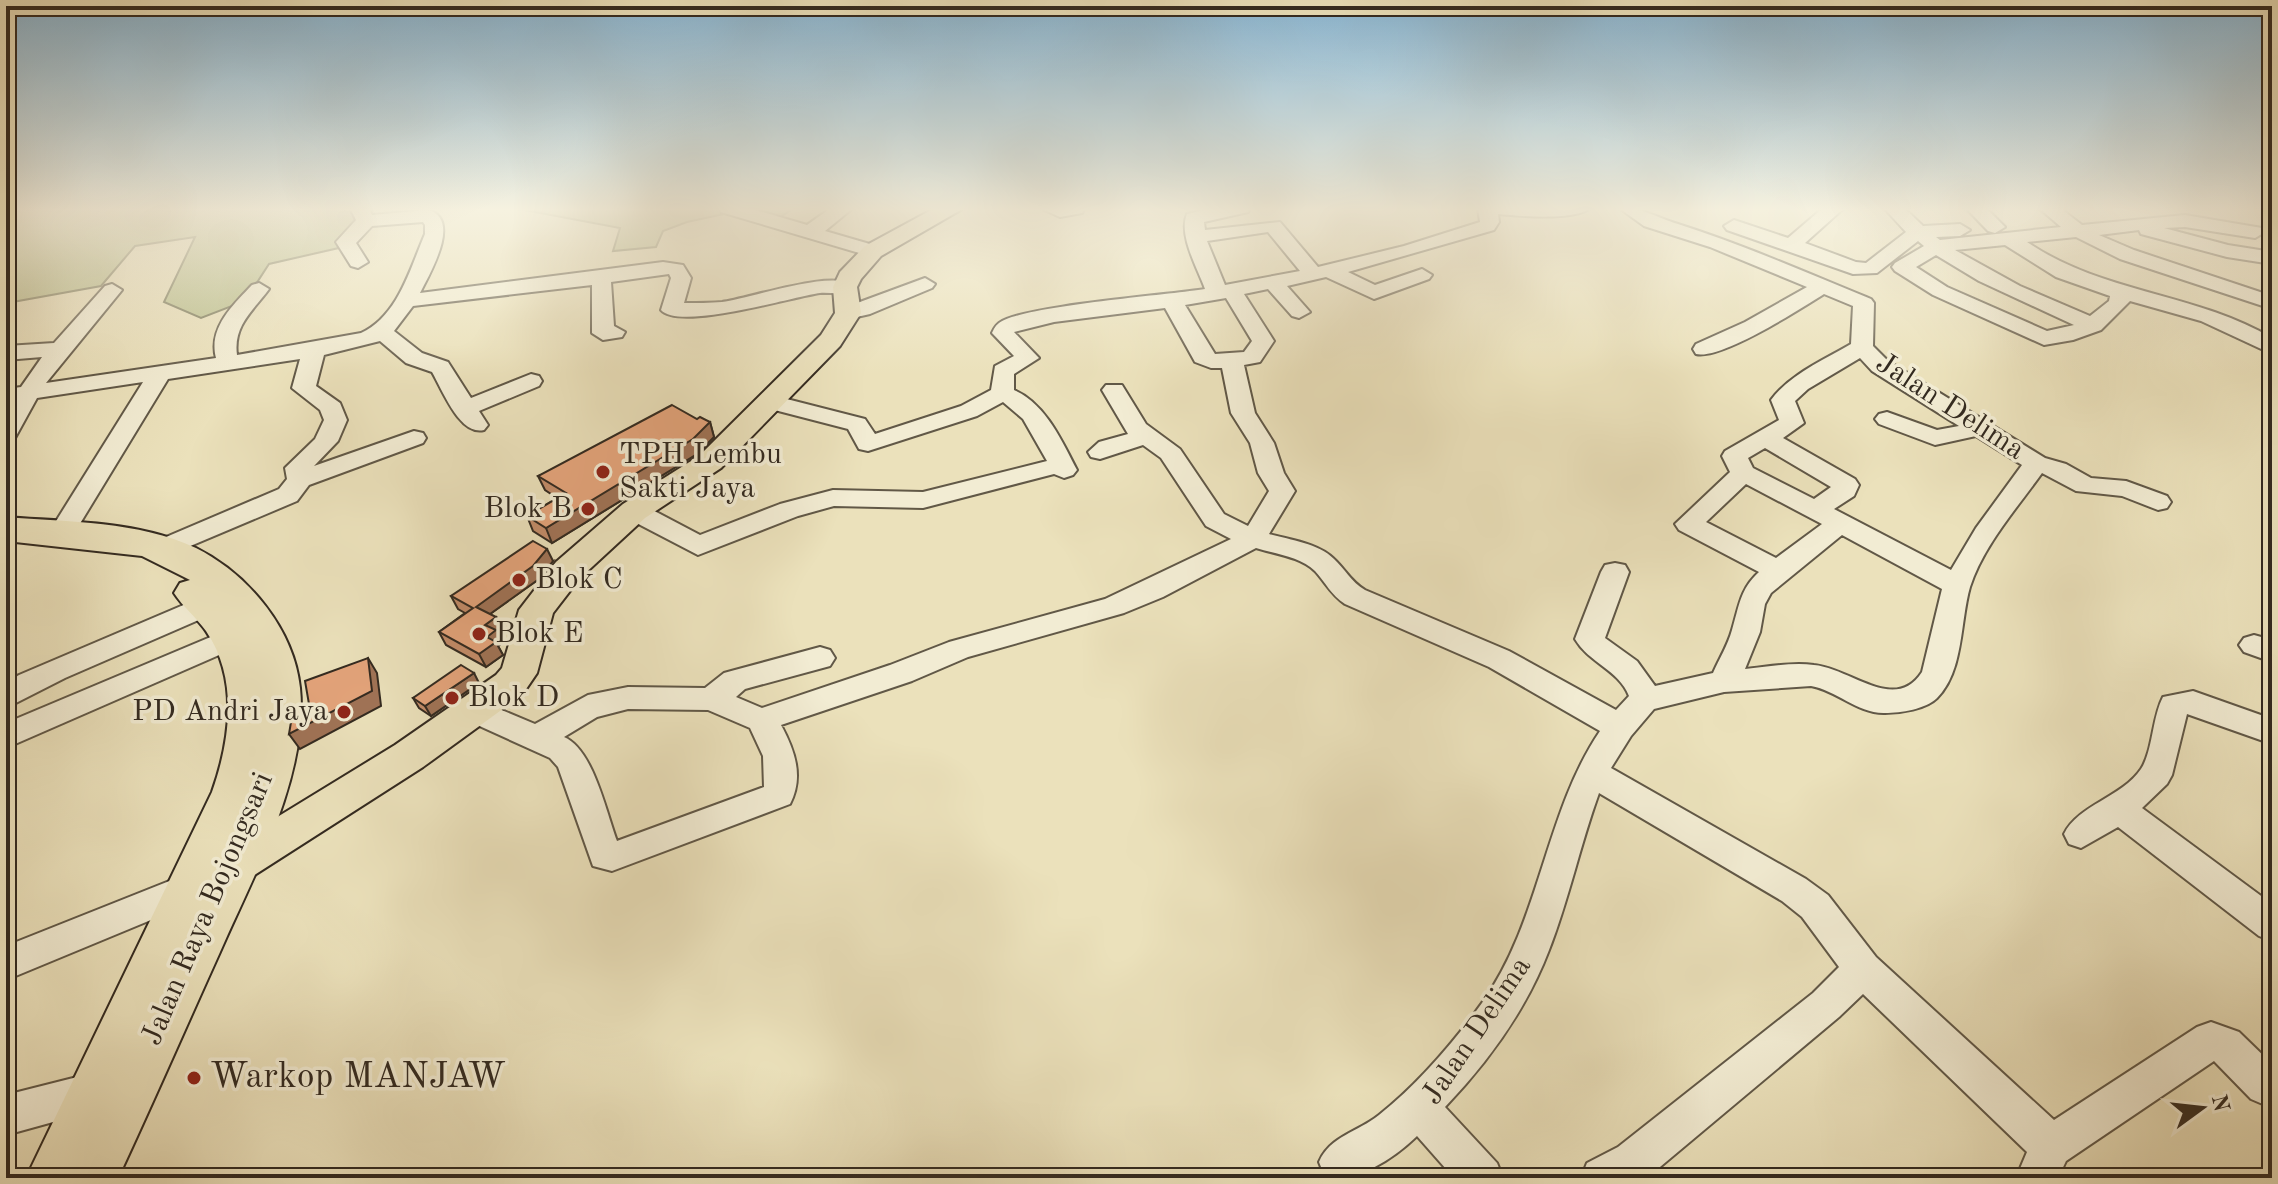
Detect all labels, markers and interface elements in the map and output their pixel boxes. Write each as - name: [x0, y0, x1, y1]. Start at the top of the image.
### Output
- street label: Jalan Delima: [1870, 348, 2030, 466]
- place label: TPH Lembu Sakti Jaya: [619, 440, 782, 504]
- marker: TPH Lembu Sakti Jaya: [594, 463, 612, 481]
- place label: Blok B: [484, 494, 572, 524]
- marker: Blok B: [579, 500, 597, 518]
- place label: Blok C: [535, 565, 623, 595]
- marker: Blok C: [510, 571, 528, 589]
- place label: Blok E: [495, 619, 583, 649]
- marker: Blok E: [470, 625, 488, 643]
- place label: Blok D: [468, 683, 559, 713]
- marker: Blok D: [443, 689, 461, 707]
- place label: PD Andri Jaya: [132, 697, 328, 727]
- marker: PD Andri Jaya: [335, 703, 353, 721]
- street label: Jalan Raya Bojongsari: [137, 768, 279, 1050]
- street label: Jalan Delima: [1417, 952, 1537, 1110]
- place label: Warkop MANJAW: [210, 1060, 506, 1096]
- north arrow: [2162, 1068, 2242, 1148]
- marker: Warkop MANJAW: [185, 1069, 203, 1087]
- text: N: [2207, 1092, 2232, 1114]

